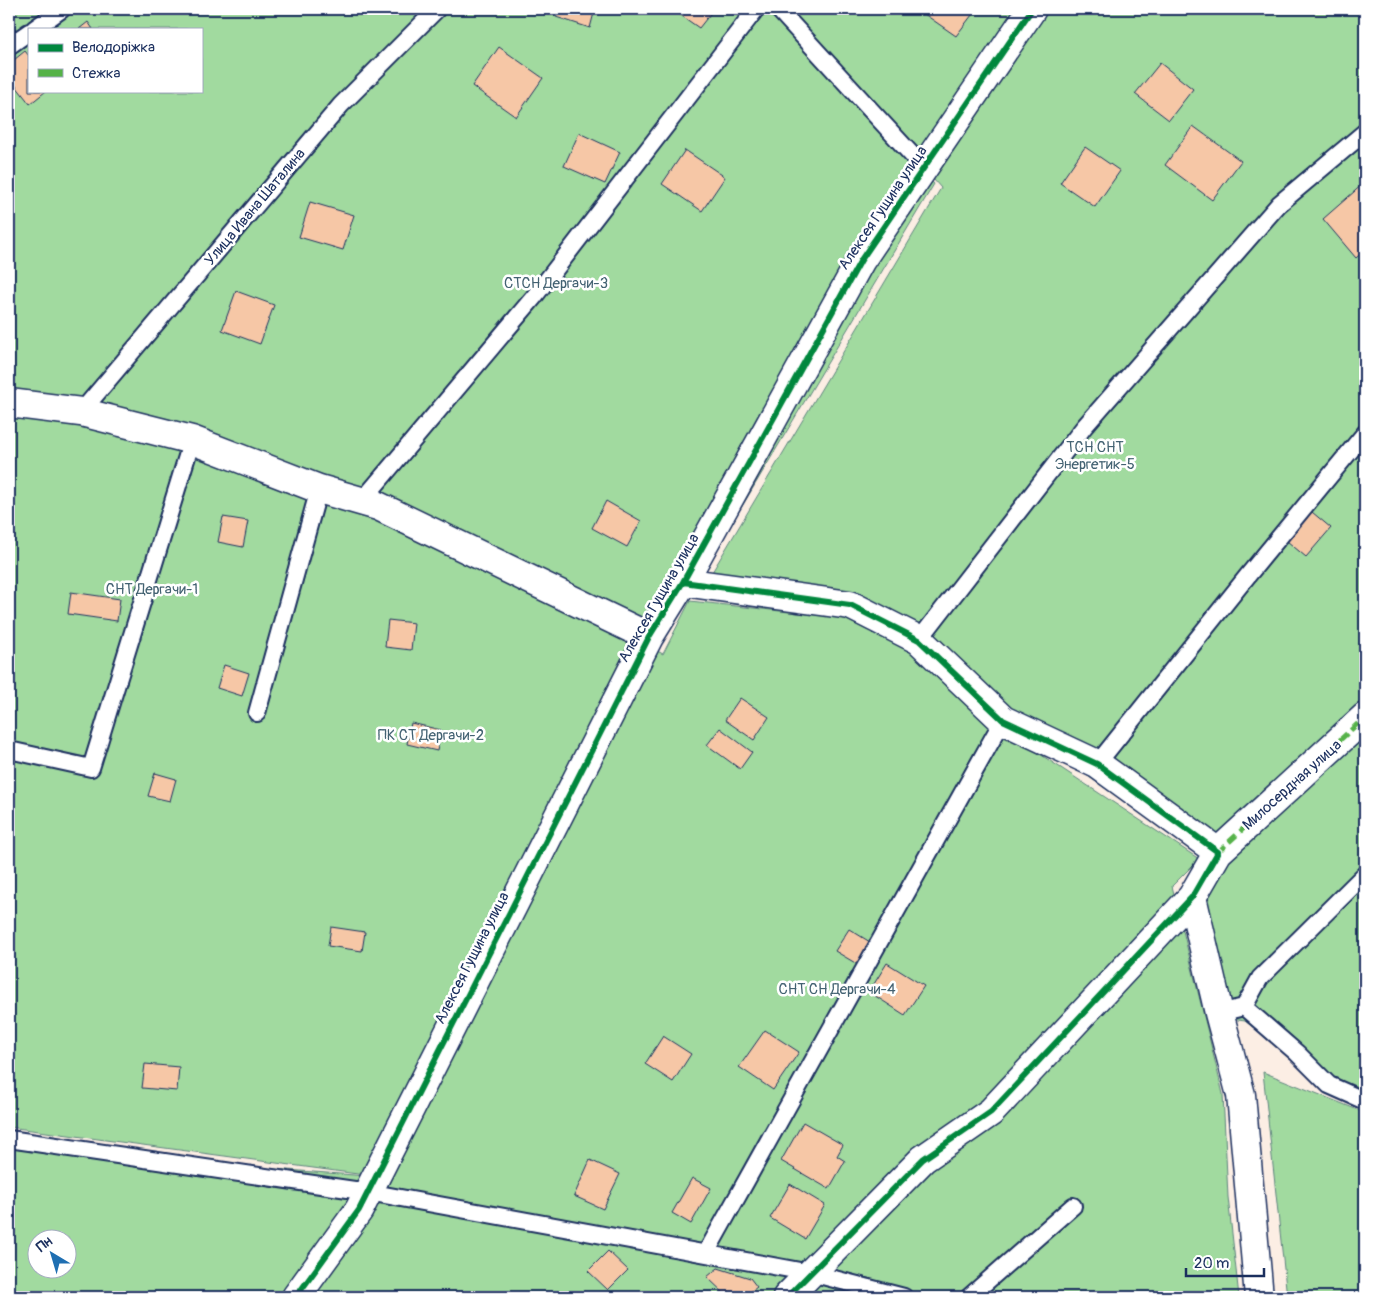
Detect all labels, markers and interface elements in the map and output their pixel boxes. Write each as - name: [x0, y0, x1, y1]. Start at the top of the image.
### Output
- legend: [28, 28, 202, 92]
- text: Велодоріжка: [72, 38, 155, 57]
- text: Стежка: [72, 64, 121, 83]
- street label: Алексея Гущина улица: [834, 142, 932, 274]
- street label: Улица Ивана Шаталина: [200, 145, 310, 269]
- park label: СТСН Дергачи-3: [504, 274, 608, 293]
- park label: ТСН СНТ Энергетик-5: [1055, 438, 1135, 474]
- street label: Алексея Гущина улица: [614, 530, 704, 666]
- park label: СНТ Дергачи-1: [106, 580, 198, 599]
- park label: ПК СТ Дергачи-2: [378, 726, 484, 745]
- street label: Милосердная улица: [1239, 736, 1345, 834]
- street label: Алексея Гущина улица: [431, 889, 514, 1027]
- park label: СНТ СН Дергачи-4: [778, 980, 896, 999]
- north arrow: [28, 1228, 78, 1278]
- text: Пн: [33, 1233, 56, 1256]
- scale bar: [1186, 1246, 1264, 1278]
- text: 20 m: [1194, 1254, 1229, 1273]

